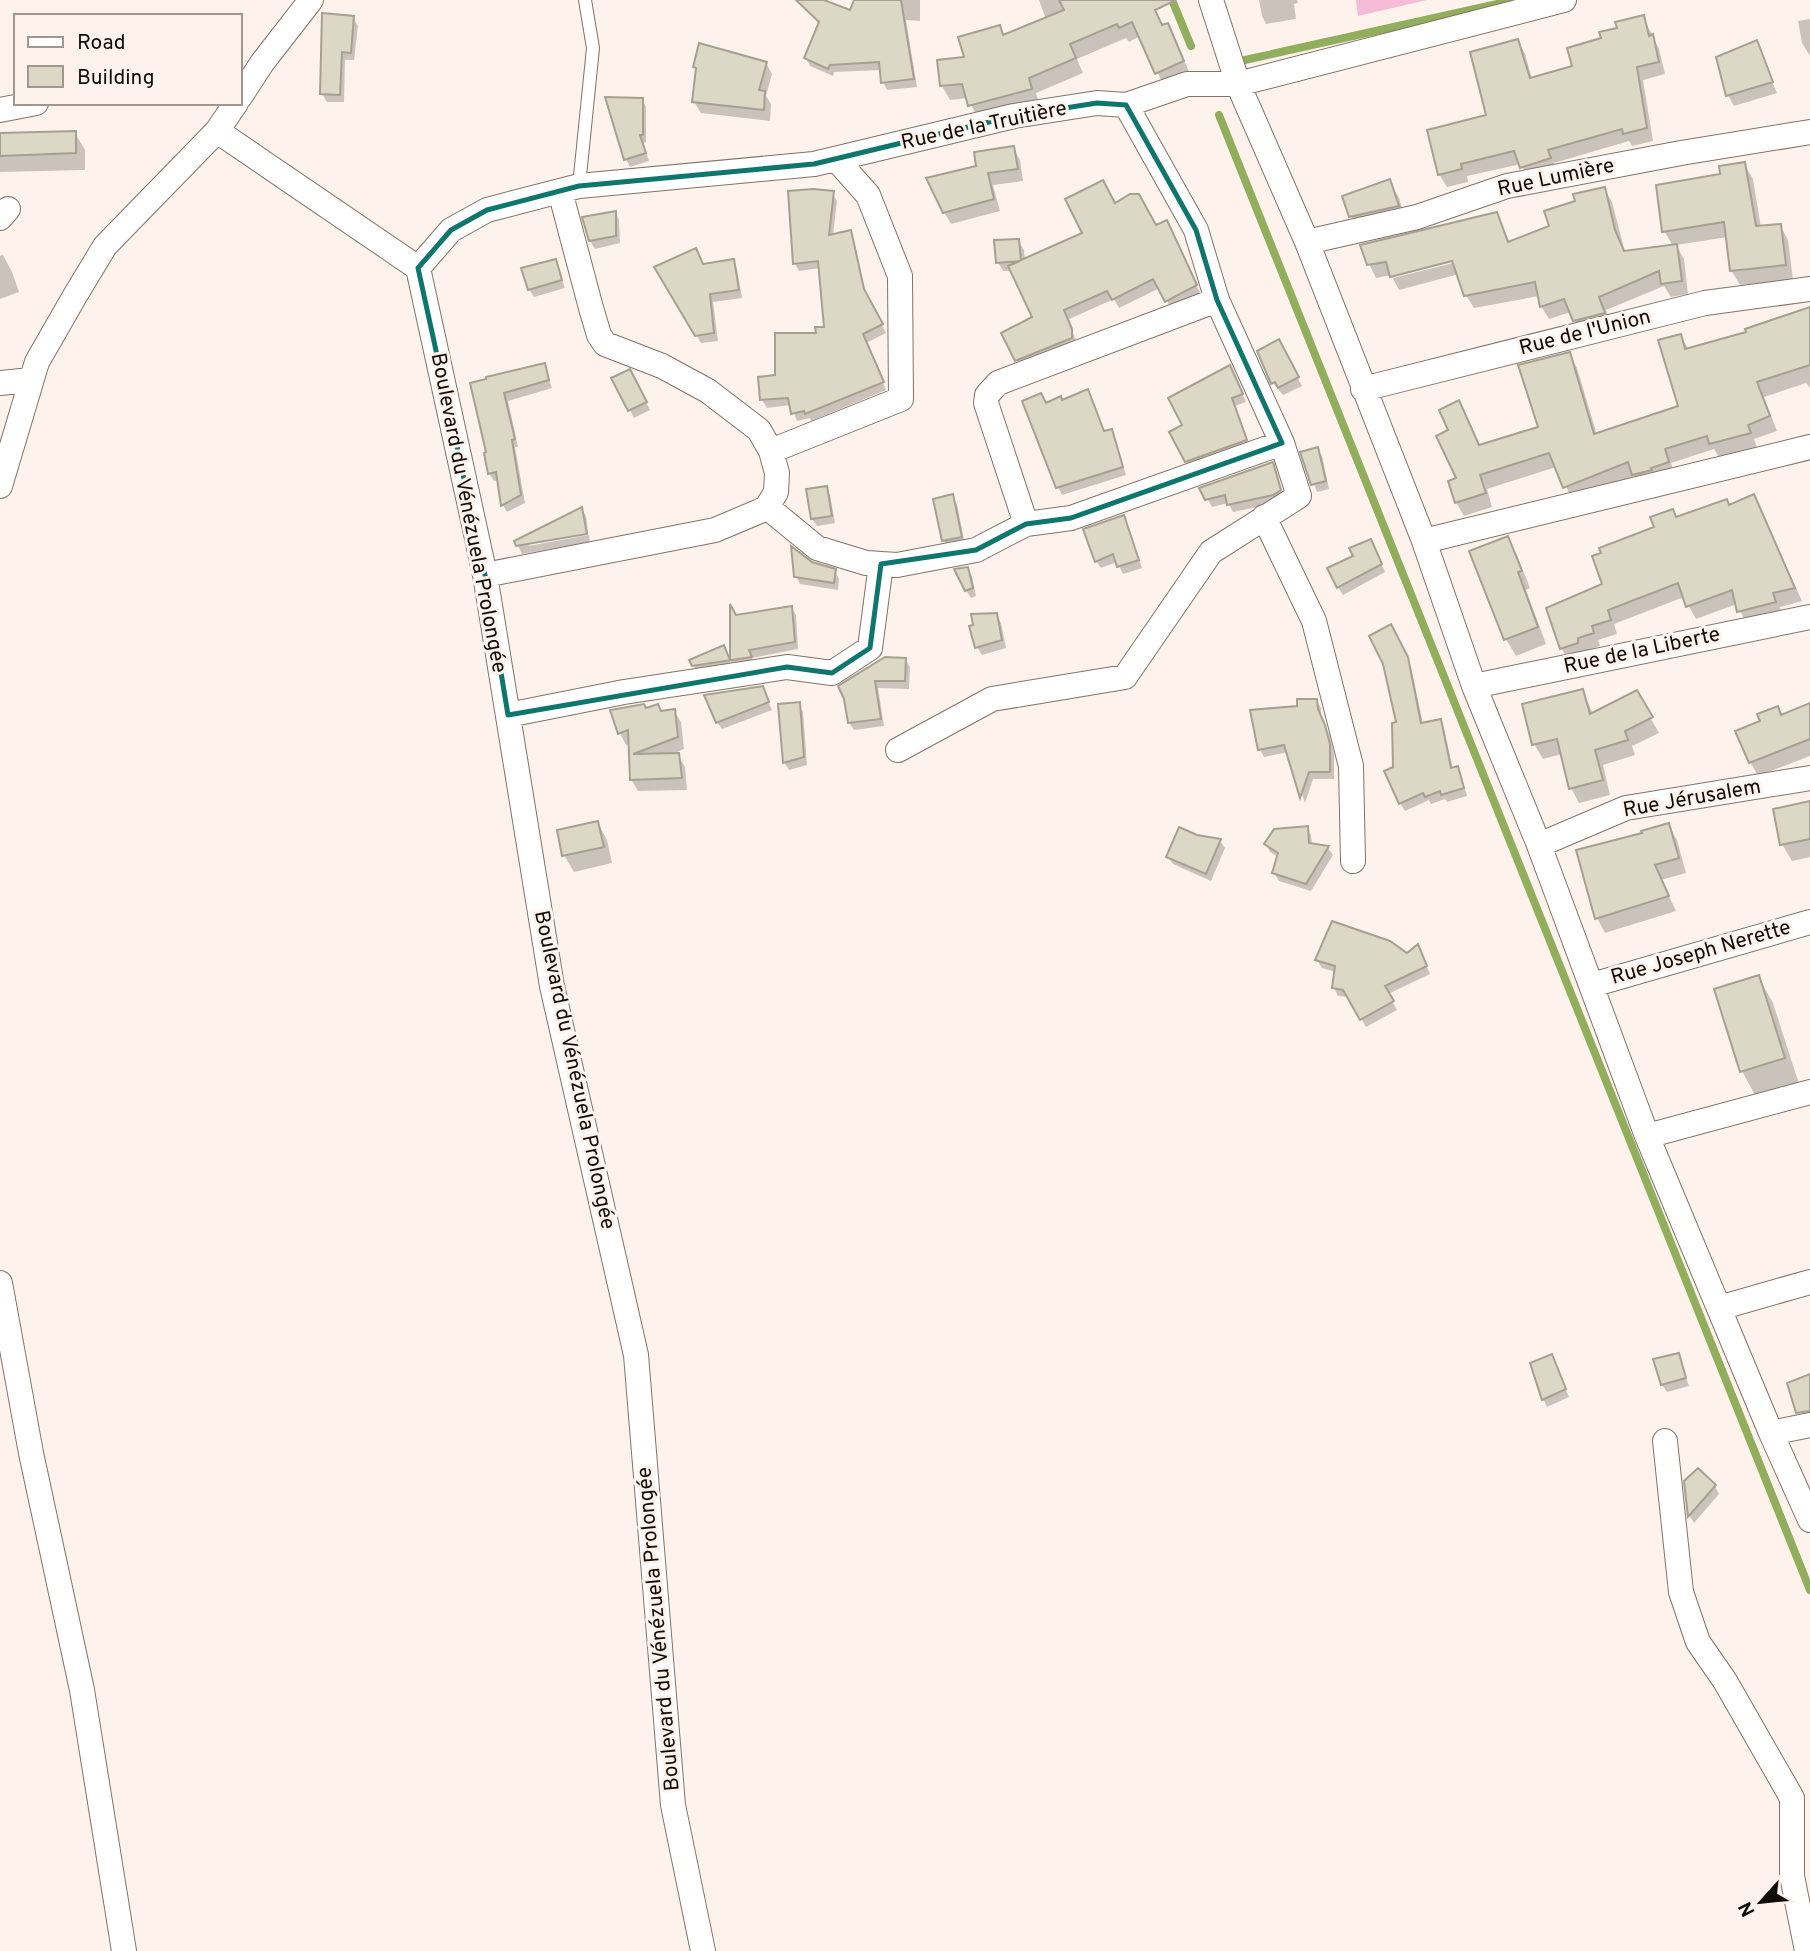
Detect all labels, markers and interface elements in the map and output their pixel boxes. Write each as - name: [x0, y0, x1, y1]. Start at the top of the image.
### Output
- legend: [14, 14, 242, 105]
- text: Road: [77, 30, 126, 57]
- text: Building: [77, 65, 155, 92]
- street label: Rue de la Truitière: [899, 95, 1069, 157]
- street label: Rue Lumière: [1495, 152, 1617, 204]
- street label: Rue de l'Union: [1516, 304, 1654, 362]
- street label: Boulevard du Vénézuela Prolongée: [424, 351, 512, 675]
- street label: Rue de la Liberte: [1561, 621, 1723, 681]
- street label: Rue Jérusalem: [1621, 774, 1763, 824]
- street label: Boulevard du Vénézuela Prolongée: [527, 908, 621, 1232]
- street label: Rue Joseph Nerette: [1608, 914, 1794, 992]
- street label: Boulevard du Vénézuela Prolongée: [631, 1466, 687, 1792]
- north arrow: [1726, 1867, 1796, 1937]
- text: N: [1734, 1897, 1761, 1920]

